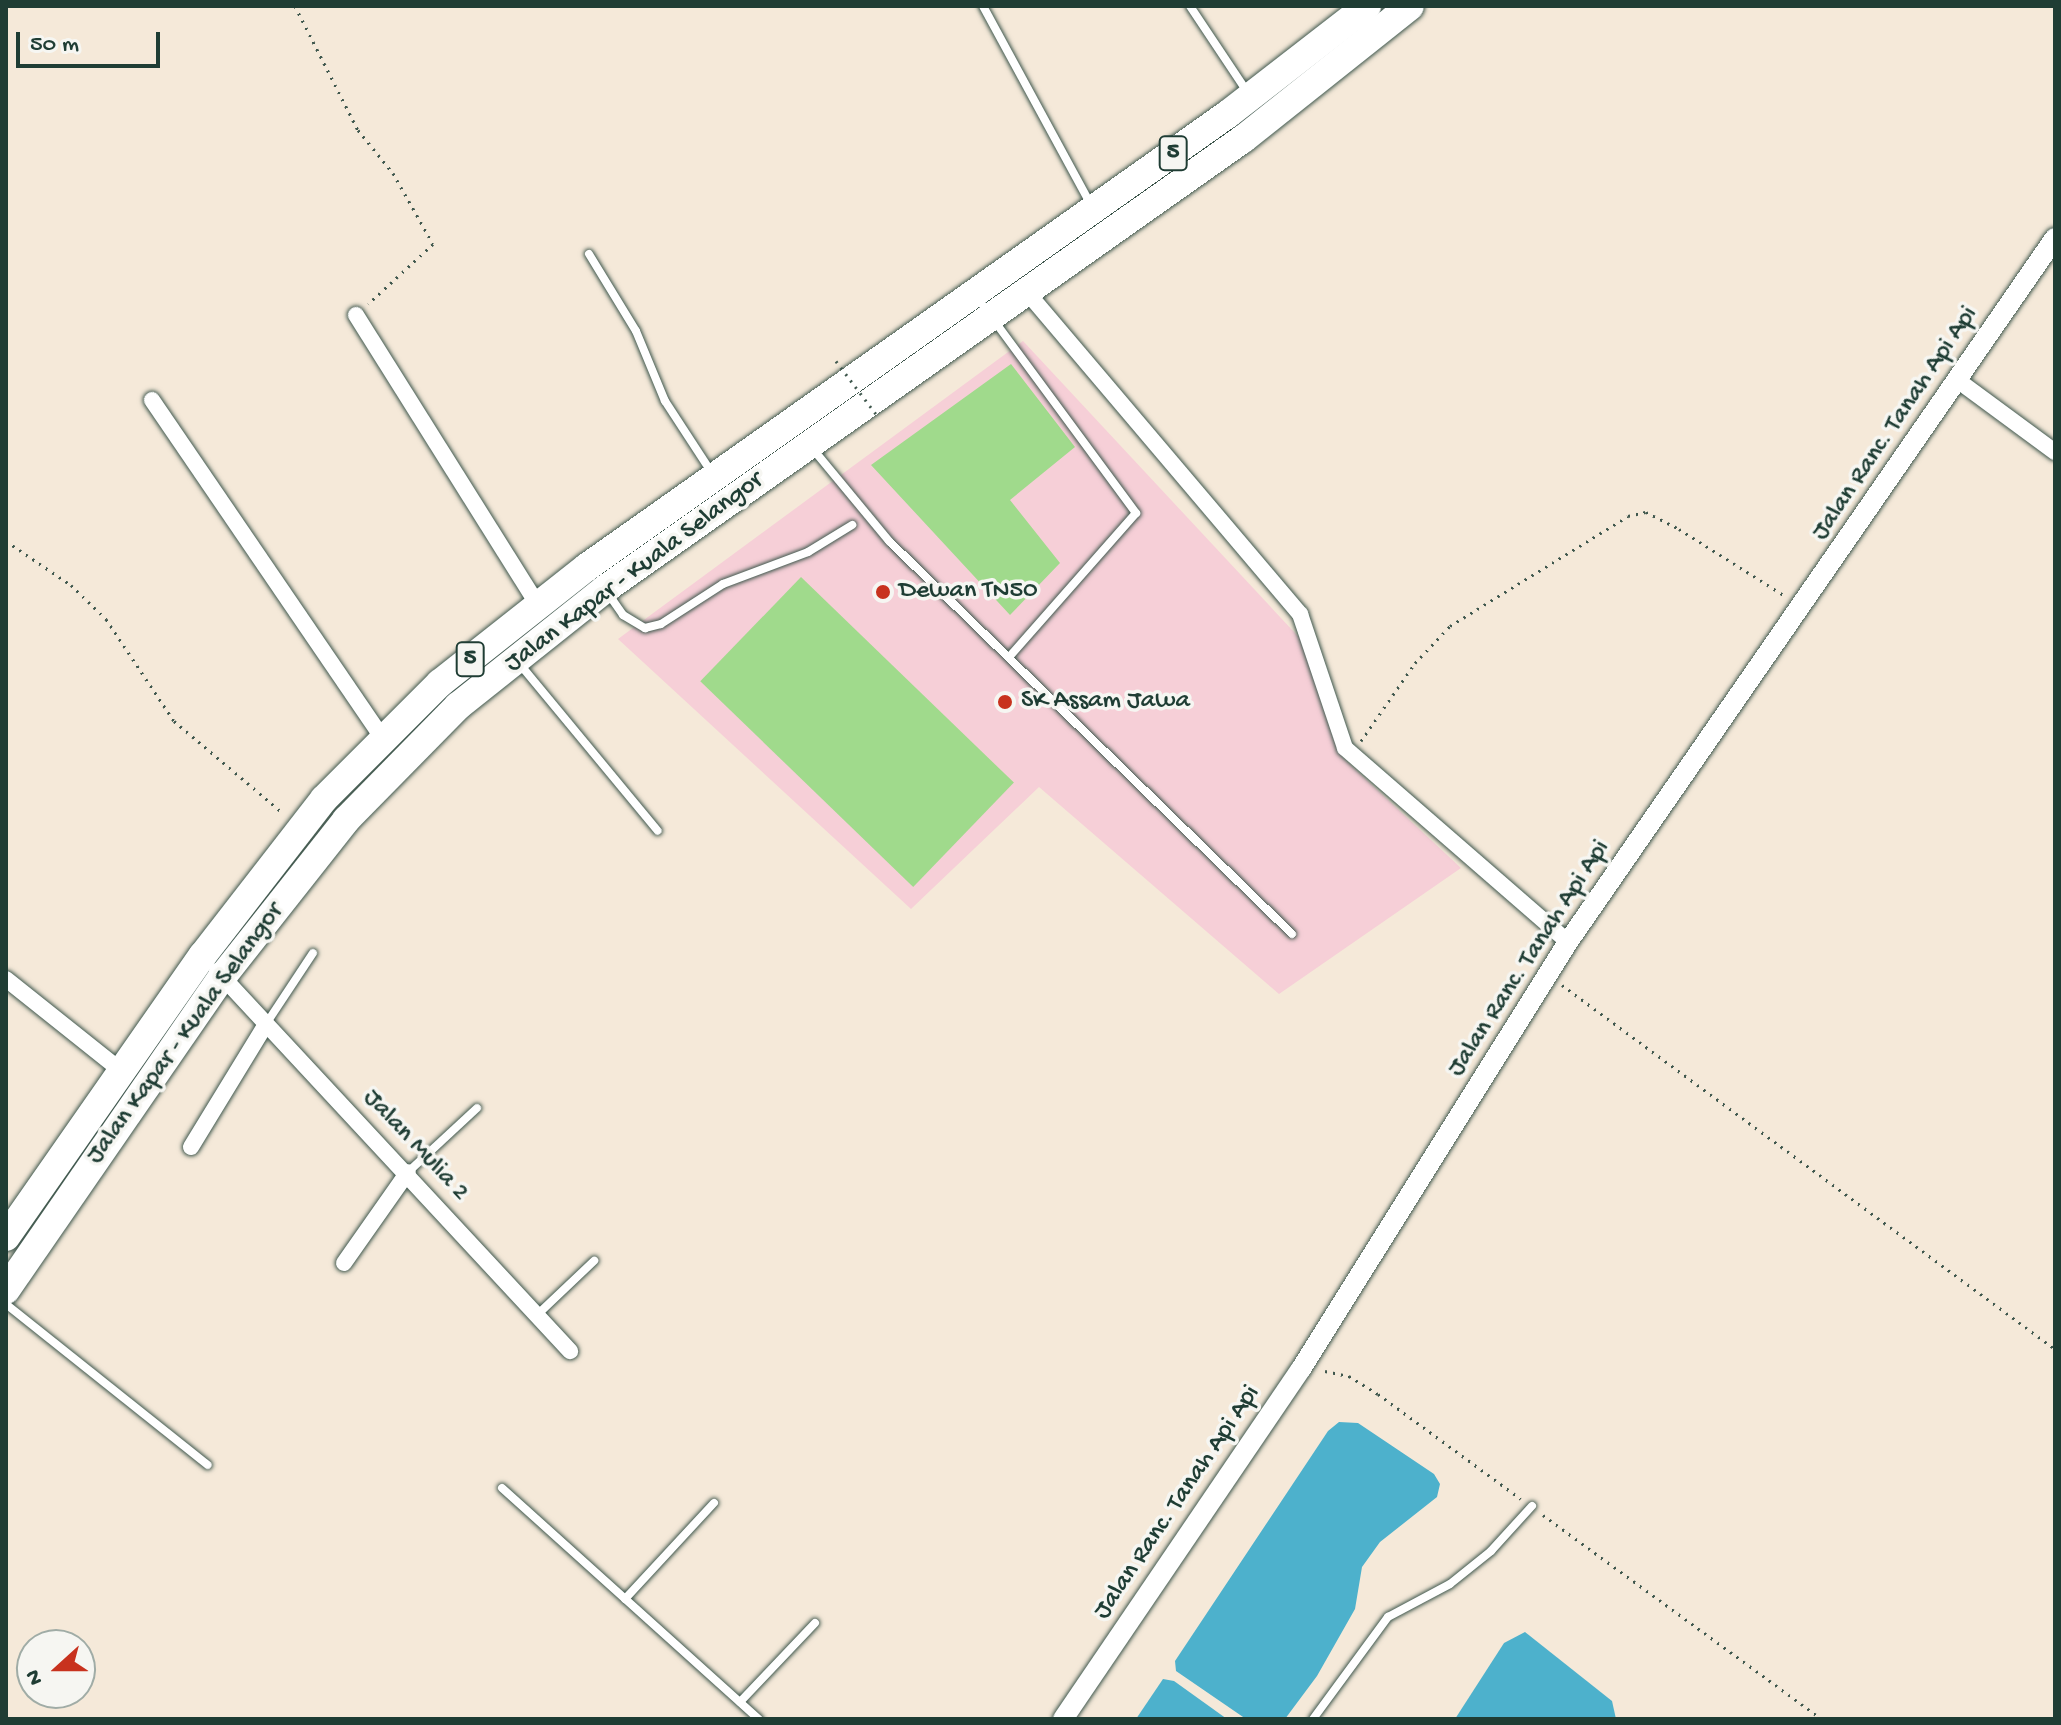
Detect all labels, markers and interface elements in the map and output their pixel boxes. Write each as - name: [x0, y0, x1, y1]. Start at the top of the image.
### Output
- scale bar: [20, 16, 164, 66]
- text: 50 m: [30, 31, 79, 60]
- road number: 5: [1157, 133, 1189, 173]
- street label: Jalan Ranc. Tanah Api Api: [1806, 301, 1986, 547]
- street label: Jalan Kapar - Kuala Selangor: [500, 466, 770, 680]
- place label: Dewan TN50: [899, 576, 1038, 608]
- marker: Dewan TN50: [874, 583, 892, 601]
- road number: 5: [454, 639, 486, 679]
- place label: SK Assam Jawa: [1021, 686, 1190, 718]
- marker: SK Assam Jawa: [996, 693, 1014, 711]
- street label: Jalan Ranc. Tanah Api Api: [1442, 835, 1618, 1083]
- street label: Jalan Kapar - Kuala Selangor: [81, 897, 291, 1171]
- street label: Jalan Mulia 2: [355, 1084, 475, 1208]
- street label: Jalan Ranc. Tanah Api Api: [1088, 1380, 1268, 1626]
- north arrow: [16, 1629, 96, 1709]
- text: N: [21, 1666, 50, 1688]

